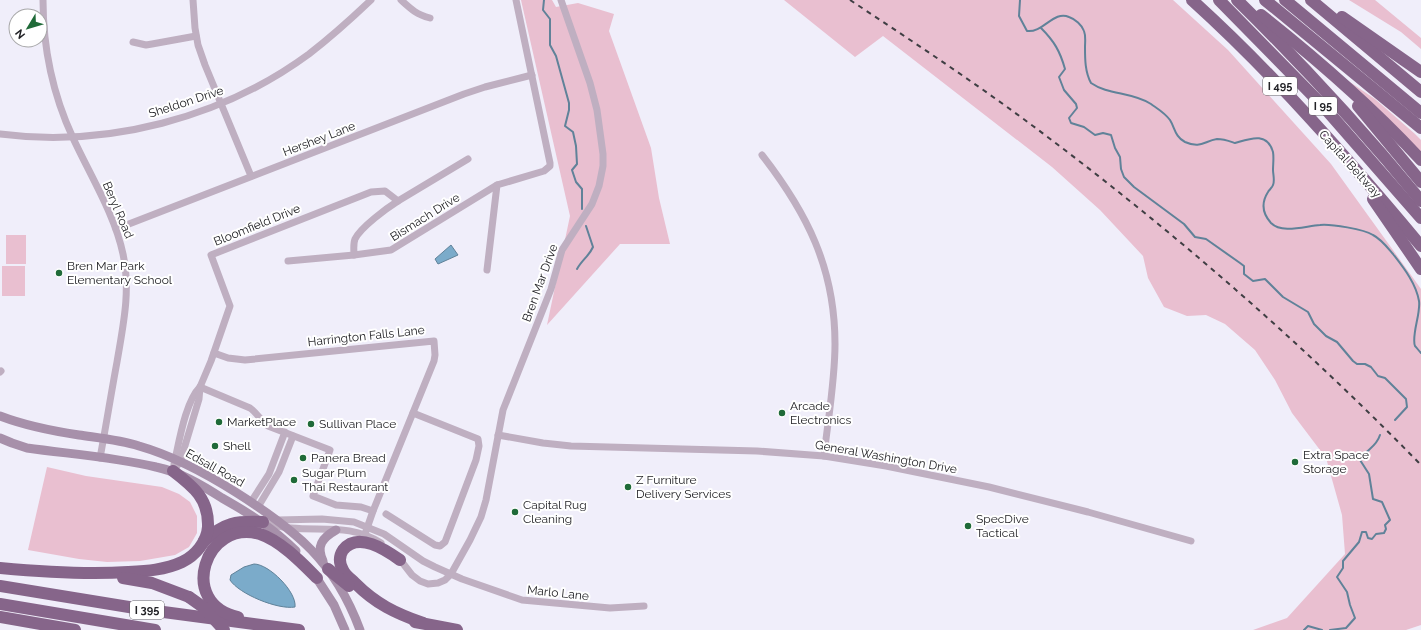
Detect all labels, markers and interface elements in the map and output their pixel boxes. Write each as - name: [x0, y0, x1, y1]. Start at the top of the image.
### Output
- north arrow: [8, 8, 48, 48]
- text: N: [13, 27, 28, 41]
- road number: I 495: [1263, 77, 1297, 95]
- street label: Sheldon Drive: [147, 83, 225, 121]
- road number: I 95: [1309, 97, 1337, 115]
- street label: Hershey Lane: [281, 119, 357, 159]
- street label: Capital Beltway: [1316, 127, 1384, 201]
- street label: Beryl Road: [100, 179, 136, 241]
- street label: Bismach Drive: [388, 190, 462, 244]
- street label: Bloomfield Drive: [212, 201, 302, 249]
- street label: Bren Mar Drive: [519, 242, 561, 324]
- place label: Bren Mar Park Elementary School: [67, 259, 173, 287]
- marker: Bren Mar Park Elementary School: [54, 268, 64, 278]
- street label: Harrington Falls Lane: [307, 323, 425, 349]
- place label: Arcade Electronics: [790, 399, 852, 427]
- marker: Arcade Electronics: [777, 408, 787, 418]
- place label: MarketPlace: [227, 415, 296, 429]
- marker: MarketPlace: [214, 417, 224, 427]
- place label: Sullivan Place: [319, 417, 396, 431]
- marker: Sullivan Place: [306, 419, 316, 429]
- street label: General Washington Drive: [814, 438, 958, 476]
- place label: Shell: [223, 439, 252, 453]
- marker: Shell: [210, 441, 220, 451]
- street label: Edsall Road: [183, 446, 247, 490]
- place label: Extra Space Storage: [1303, 448, 1369, 476]
- place label: Panera Bread: [311, 451, 386, 465]
- marker: Panera Bread: [298, 453, 308, 463]
- marker: Extra Space Storage: [1290, 457, 1300, 467]
- place label: Sugar Plum Thai Restaurant: [302, 466, 388, 494]
- place label: Z Furniture Delivery Services: [636, 473, 731, 501]
- marker: Sugar Plum Thai Restaurant: [289, 475, 299, 485]
- marker: Z Furniture Delivery Services: [623, 482, 633, 492]
- place label: Capital Rug Cleaning: [523, 498, 587, 526]
- marker: Capital Rug Cleaning: [510, 507, 520, 517]
- place label: SpecDive Tactical: [976, 512, 1029, 540]
- marker: SpecDive Tactical: [963, 521, 973, 531]
- street label: Marlo Lane: [526, 583, 590, 603]
- road number: I 395: [130, 601, 164, 619]

